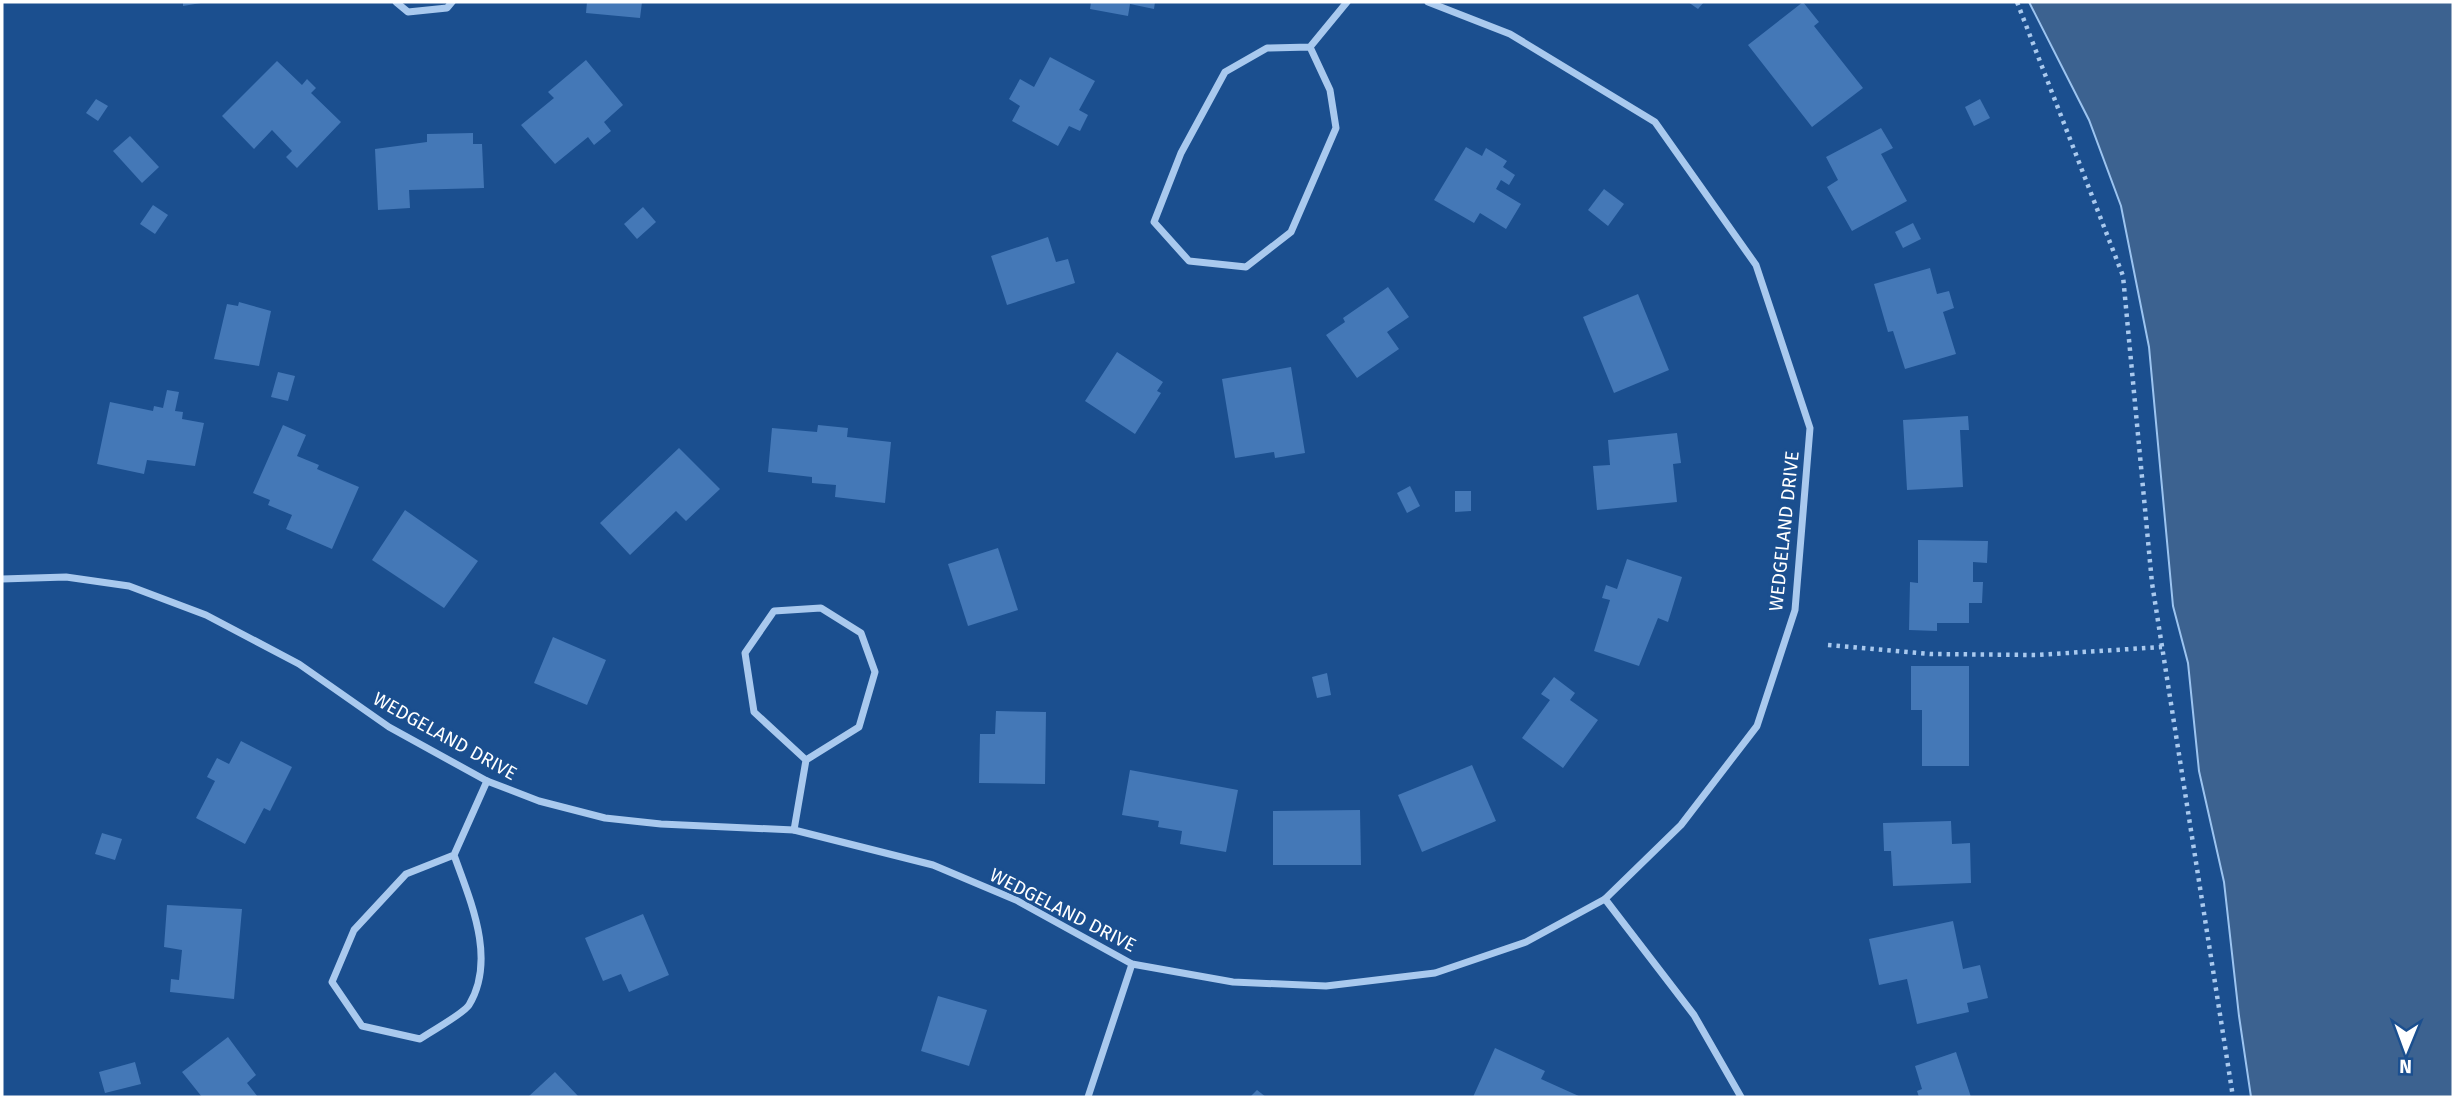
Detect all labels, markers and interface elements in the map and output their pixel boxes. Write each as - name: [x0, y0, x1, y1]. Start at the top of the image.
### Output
- street label: WEDGELAND DRIVE: [1764, 450, 1804, 612]
- street label: WEDGELAND DRIVE: [369, 687, 521, 785]
- street label: WEDGELAND DRIVE: [986, 863, 1140, 957]
- north arrow: [2371, 1015, 2441, 1085]
- text: N: [2399, 1055, 2412, 1078]

